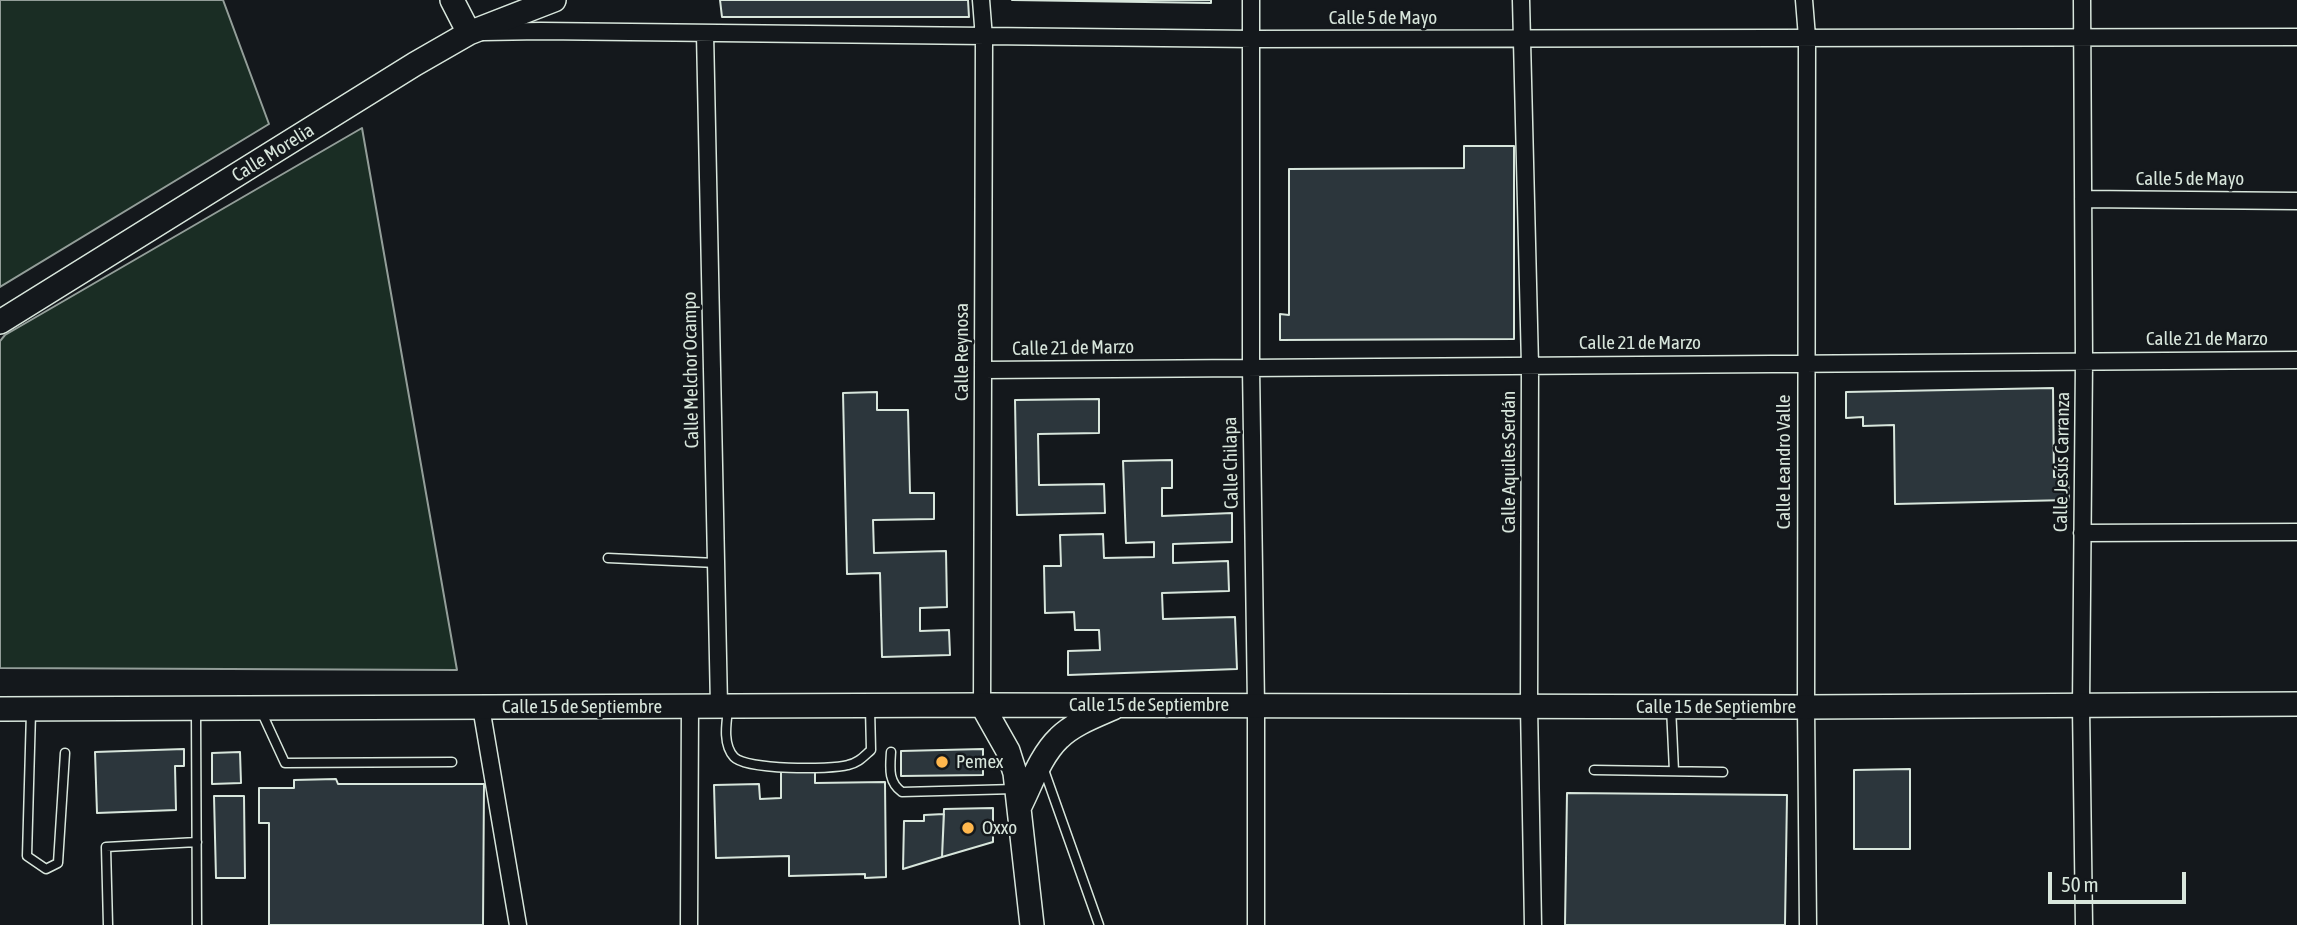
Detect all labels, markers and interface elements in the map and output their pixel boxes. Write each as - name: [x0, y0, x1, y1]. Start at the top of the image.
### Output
- street label: Calle 5 de Mayo: [1329, 7, 1437, 29]
- street label: Calle Morelia: [228, 119, 318, 187]
- street label: Calle 5 de Mayo: [2136, 168, 2244, 190]
- street label: Calle Melchor Ocampo: [678, 291, 704, 449]
- street label: Calle Reynosa: [951, 303, 973, 401]
- street label: Calle 21 de Marzo: [2146, 328, 2268, 350]
- street label: Calle 21 de Marzo: [1579, 332, 1701, 354]
- street label: Calle 21 de Marzo: [1012, 336, 1134, 360]
- street label: Calle Aquiles Serdán: [1498, 391, 1520, 533]
- street label: Calle Jesús Carranza: [2049, 392, 2075, 532]
- street label: Calle Leandro Valle: [1773, 395, 1795, 529]
- street label: Calle Chilapa: [1219, 417, 1243, 509]
- street label: Calle 15 de Septiembre: [1069, 694, 1229, 716]
- street label: Calle 15 de Septiembre: [502, 696, 662, 718]
- street label: Calle 15 de Septiembre: [1636, 696, 1796, 718]
- place label: Pemex: [956, 751, 1004, 773]
- marker: Pemex: [934, 754, 950, 770]
- place label: Oxxo: [982, 817, 1017, 839]
- marker: Oxxo: [960, 820, 976, 836]
- scale bar: [2052, 858, 2190, 902]
- text: 50 m: [2061, 872, 2099, 896]

